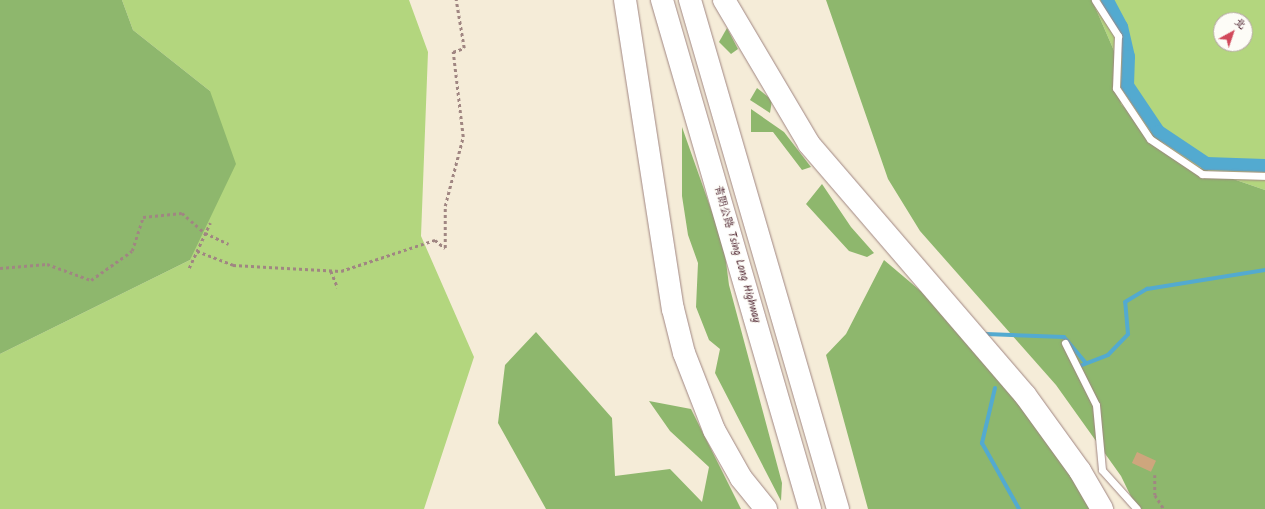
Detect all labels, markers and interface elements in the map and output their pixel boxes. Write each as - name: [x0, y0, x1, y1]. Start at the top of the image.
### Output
- north arrow: [1213, 12, 1253, 52]
- text: 北: [1230, 13, 1250, 34]
- street label: 青朗公路 Tsing Long Highway: [711, 184, 763, 324]

